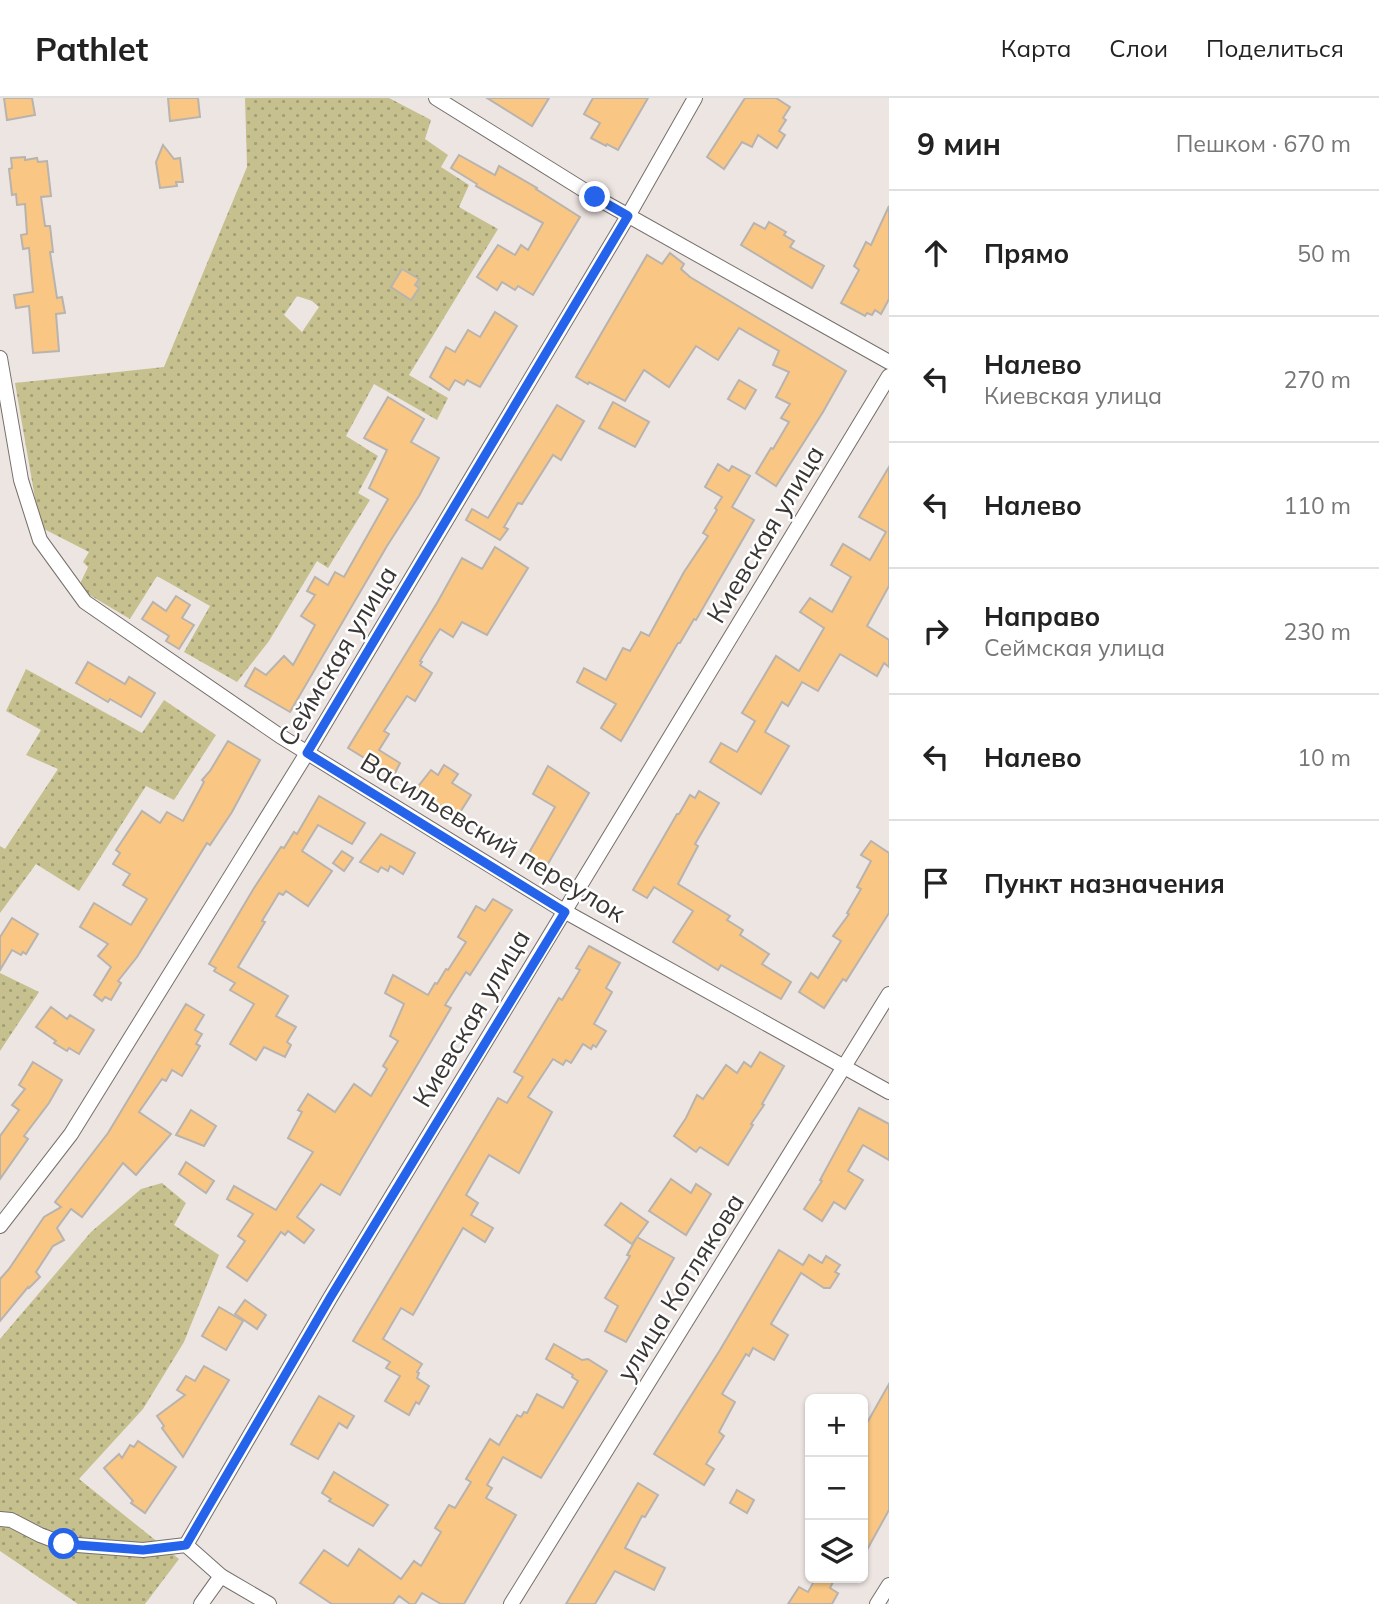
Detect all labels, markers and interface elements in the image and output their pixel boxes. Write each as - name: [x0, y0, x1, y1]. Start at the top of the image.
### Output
- text: Pathlet: [35, 28, 148, 69]
- text: Карта: [1001, 33, 1071, 63]
- text: Слои: [1109, 33, 1168, 63]
- text: Поделиться: [1206, 33, 1344, 63]
- text: 9 мин: [917, 125, 1001, 163]
- text: Пешком · 670 m: [1176, 129, 1351, 158]
- route end: [579, 181, 610, 212]
- icon: ahead: [917, 234, 955, 272]
- text: Прямо: [984, 237, 1069, 270]
- text: 50 m: [1297, 239, 1351, 268]
- text: Налево: [984, 348, 1082, 381]
- icon: left: [917, 360, 955, 398]
- text: 270 m: [1283, 365, 1351, 394]
- text: Киевская улица: [984, 381, 1162, 410]
- street label: Киевская улица: [699, 439, 831, 629]
- icon: left: [917, 486, 955, 524]
- text: Налево: [984, 489, 1082, 522]
- text: 110 m: [1283, 491, 1351, 520]
- street label: Сеймская улица: [270, 560, 404, 752]
- text: Направо: [984, 600, 1100, 633]
- icon: right: [917, 612, 955, 650]
- text: 230 m: [1283, 617, 1351, 646]
- text: Сеймская улица: [984, 633, 1165, 662]
- icon: left: [917, 738, 955, 776]
- text: Налево: [984, 741, 1082, 774]
- text: 10 m: [1297, 743, 1351, 772]
- street label: Васильевский переулок: [355, 745, 631, 929]
- icon: arrive: [917, 864, 955, 902]
- text: Пункт назначения: [984, 867, 1225, 900]
- street label: Киевская улица: [405, 923, 537, 1113]
- street label: улица Котлякова: [609, 1187, 751, 1387]
- map controls: [805, 1394, 868, 1583]
- button: +: [805, 1394, 868, 1457]
- button: −: [805, 1457, 868, 1520]
- button: layers: [805, 1520, 868, 1583]
- route start: [48, 1528, 79, 1559]

